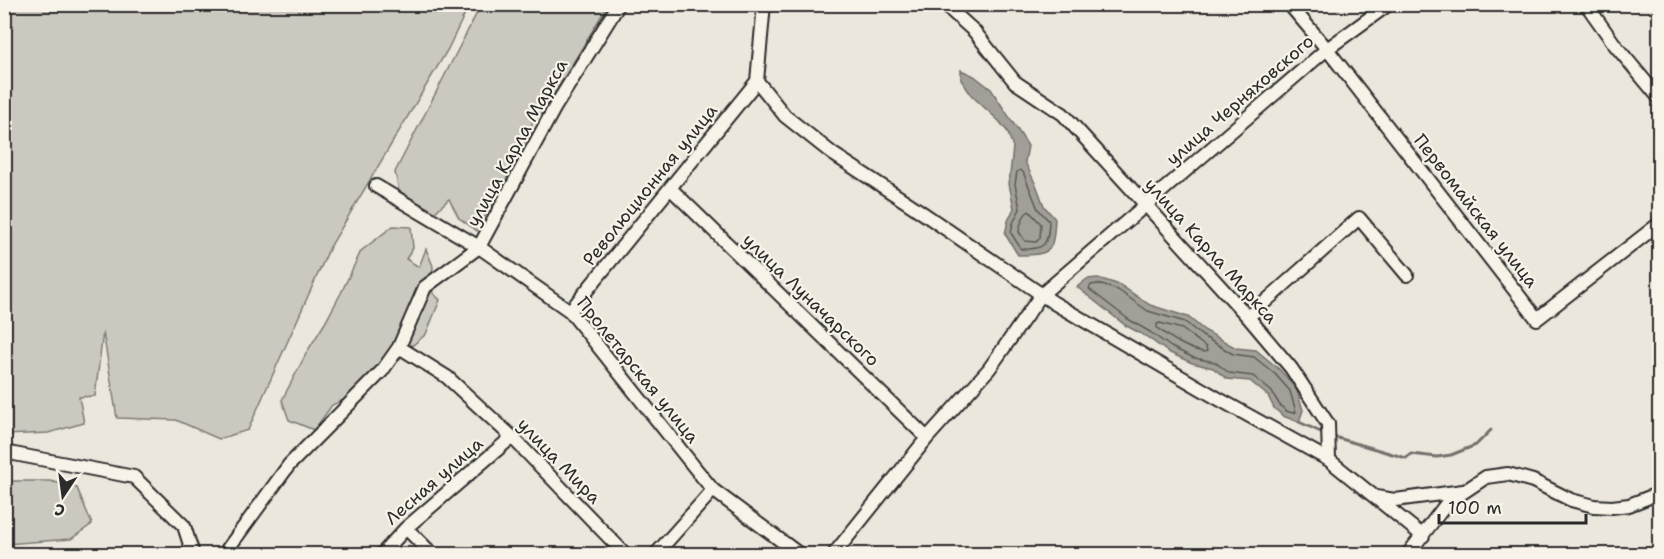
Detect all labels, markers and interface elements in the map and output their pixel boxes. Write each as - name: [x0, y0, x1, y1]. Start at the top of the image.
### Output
- street label: улица Черняховского: [1161, 29, 1319, 171]
- street label: улица Карла Маркса: [461, 55, 573, 231]
- street label: Революционная улица: [577, 99, 723, 271]
- street label: Первомайская улица: [1408, 129, 1544, 293]
- street label: улица Карла Маркса: [1139, 173, 1283, 329]
- street label: улица Луначарского: [737, 228, 885, 372]
- street label: Пролетарская улица: [571, 292, 705, 448]
- street label: улица Мира: [512, 413, 606, 509]
- street label: Лесная улица: [380, 432, 488, 530]
- north arrow: [33, 466, 93, 526]
- scale bar: [1439, 487, 1586, 525]
- text: 100 m: [1448, 496, 1502, 520]
- text: С: [52, 499, 67, 521]

